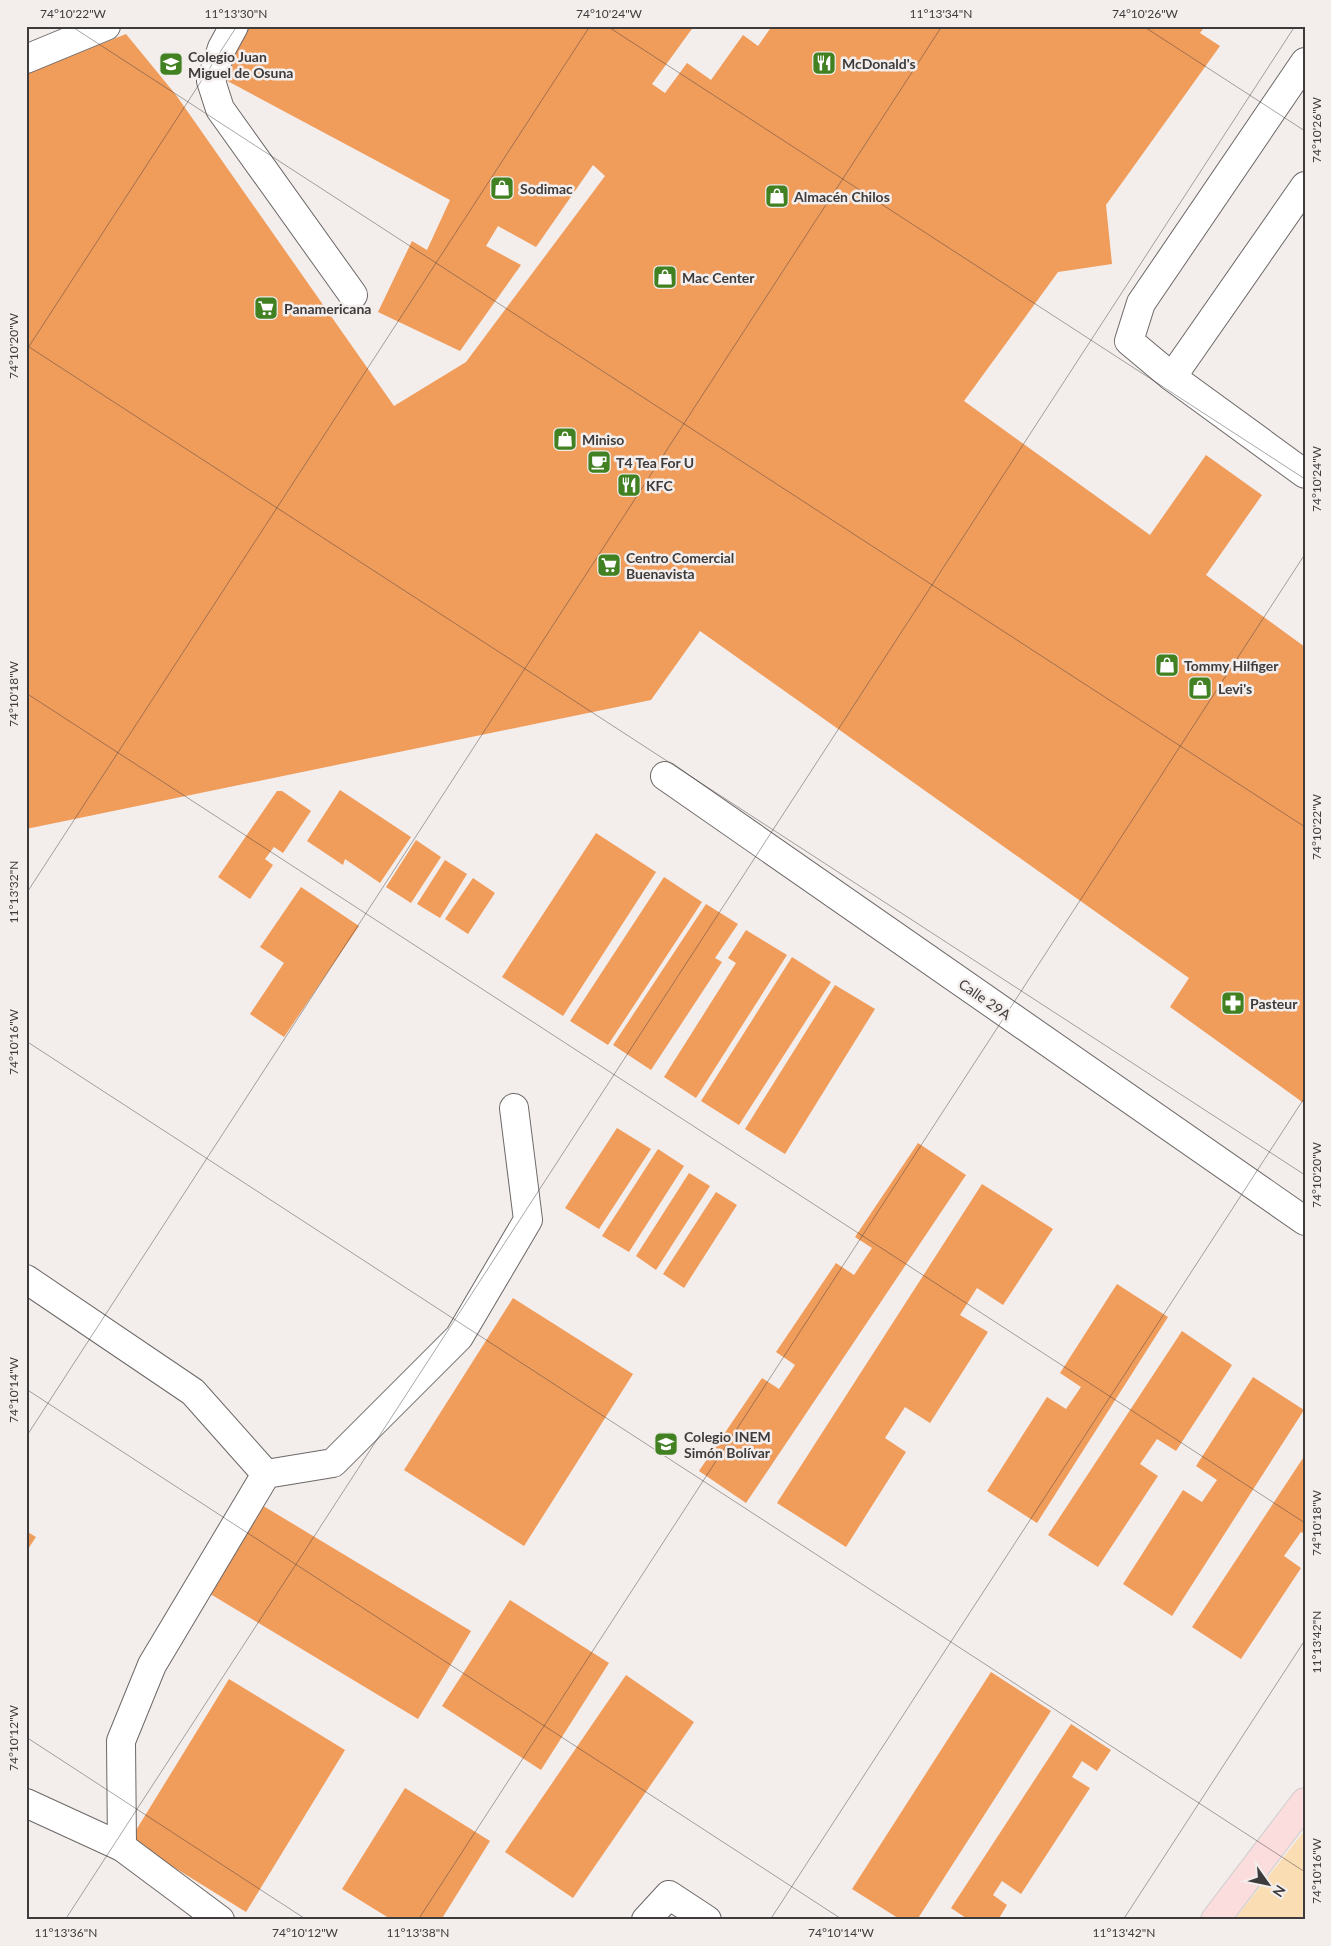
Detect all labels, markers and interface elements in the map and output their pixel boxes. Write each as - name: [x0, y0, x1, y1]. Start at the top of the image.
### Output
- text: 74°10'22"W: [40, 6, 107, 21]
- text: 11°13'30"N: [205, 6, 267, 21]
- text: 74°10'24"W: [576, 6, 643, 21]
- text: 11°13'34"N: [910, 6, 972, 21]
- text: 74°10'26"W: [1112, 6, 1179, 21]
- place label: Colegio Juan Miguel de Osuna: [188, 48, 293, 81]
- restaurant icon: McDonald's: [811, 50, 837, 76]
- school or university icon: Colegio Juan Miguel de Osuna: [158, 51, 184, 77]
- place label: McDonald's: [842, 55, 916, 72]
- text: 74°10'26"W: [1309, 96, 1324, 163]
- shop icon: Sodimac: [489, 175, 515, 201]
- place label: Sodimac: [520, 180, 573, 197]
- shop icon: Almacén Chilos: [764, 183, 790, 209]
- place label: Almacén Chilos: [793, 188, 890, 205]
- shop icon: Mac Center: [652, 264, 678, 290]
- place label: Mac Center: [682, 269, 755, 286]
- supermarket icon: Panamericana: [253, 295, 279, 321]
- place label: Panamericana: [284, 300, 371, 317]
- text: 74°10'20"W: [6, 312, 21, 379]
- shop icon: Miniso: [552, 426, 578, 452]
- place label: Miniso: [582, 431, 624, 448]
- text: 74°10'24"W: [1309, 445, 1324, 512]
- cafe icon: T4 Tea For U: [586, 449, 612, 475]
- place label: T4 Tea For U: [616, 454, 694, 471]
- restaurant icon: KFC: [616, 472, 642, 498]
- place label: KFC: [646, 477, 673, 494]
- place label: Centro Comercial Buenavista: [626, 549, 734, 582]
- supermarket icon: Centro Comercial Buenavista: [596, 552, 622, 578]
- shop icon: Tommy Hilfiger: [1154, 652, 1180, 678]
- place label: Tommy Hilfiger: [1184, 657, 1279, 674]
- text: 74°10'18"W: [6, 660, 21, 727]
- shop icon: Levi's: [1187, 675, 1213, 701]
- place label: Levi's: [1218, 680, 1252, 697]
- text: 74°10'22"W: [1309, 793, 1324, 860]
- text: 11°13'32"N: [6, 861, 21, 923]
- street label: Calle 29A: [956, 975, 1015, 1023]
- pharmacy icon: Pasteur: [1220, 990, 1246, 1016]
- place label: Pasteur: [1250, 995, 1298, 1012]
- text: 74°10'16"W: [6, 1008, 21, 1075]
- text: 74°10'20"W: [1309, 1141, 1324, 1208]
- text: 74°10'14"W: [6, 1356, 21, 1423]
- place label: Colegio INEM Simón Bolívar: [684, 1428, 771, 1461]
- school or university icon: Colegio INEM Simón Bolívar: [653, 1431, 679, 1457]
- text: 74°10'18"W: [1309, 1489, 1324, 1556]
- text: 11°13'42"N: [1309, 1611, 1324, 1673]
- text: 74°10'12"W: [6, 1704, 21, 1771]
- text: 74°10'16"W: [1309, 1837, 1324, 1904]
- north arrow: [1244, 1858, 1294, 1908]
- text: N: [1269, 1882, 1289, 1901]
- text: 11°13'36"N: [35, 1925, 97, 1940]
- text: 74°10'12"W: [272, 1925, 339, 1940]
- text: 11°13'38"N: [387, 1925, 449, 1940]
- text: 74°10'14"W: [808, 1925, 875, 1940]
- text: 11°13'42"N: [1093, 1925, 1155, 1940]

